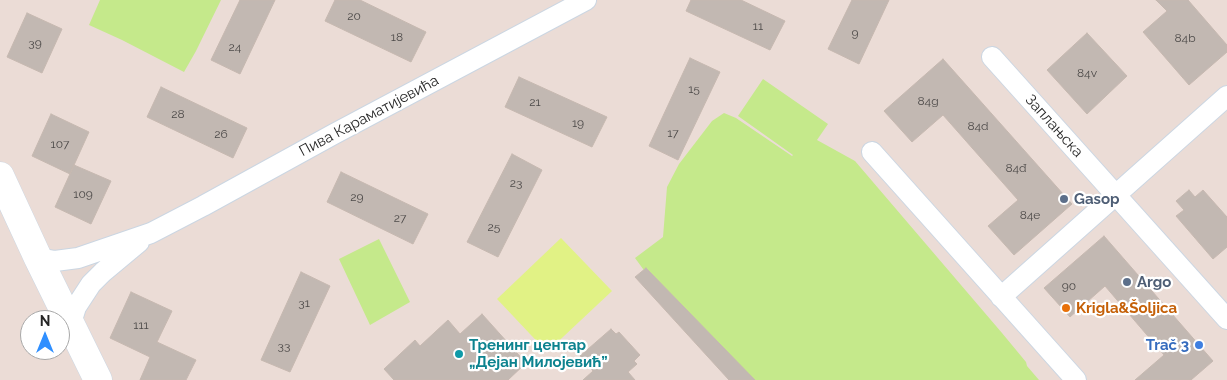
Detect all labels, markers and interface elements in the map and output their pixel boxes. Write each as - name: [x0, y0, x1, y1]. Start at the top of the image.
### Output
- house number: 20: [347, 9, 361, 23]
- house number: 11: [753, 19, 763, 33]
- house number: 9: [851, 26, 859, 40]
- house number: 18: [391, 30, 403, 44]
- house number: 84b: [1174, 31, 1196, 45]
- house number: 39: [28, 36, 42, 50]
- house number: 24: [229, 40, 241, 54]
- house number: 84v: [1077, 66, 1097, 80]
- street label: Пива Караматијевића: [296, 72, 442, 160]
- house number: 15: [688, 82, 700, 96]
- street label: Заплањска: [1021, 91, 1087, 161]
- house number: 84g: [917, 94, 939, 108]
- house number: 21: [529, 95, 541, 109]
- house number: 28: [171, 107, 185, 121]
- house number: 19: [572, 116, 584, 130]
- house number: 84d: [967, 119, 989, 133]
- house number: 17: [667, 126, 679, 140]
- house number: 26: [214, 127, 228, 141]
- house number: 107: [51, 137, 69, 151]
- house number: 84đ: [1005, 161, 1027, 175]
- house number: 23: [510, 176, 522, 190]
- house number: 109: [73, 187, 93, 201]
- house number: 29: [350, 190, 364, 204]
- place label: Gasop: [1074, 190, 1119, 208]
- marker: Gasop: [1058, 193, 1070, 205]
- house number: 84e: [1020, 208, 1040, 222]
- house number: 27: [394, 211, 406, 225]
- house number: 25: [488, 220, 500, 234]
- place label: Argo: [1137, 273, 1171, 291]
- marker: Argo: [1121, 276, 1133, 288]
- house number: 90: [1062, 279, 1076, 293]
- house number: 31: [298, 296, 310, 310]
- place label: Krigla&Šoljica: [1076, 299, 1177, 317]
- marker: Krigla&Šoljica: [1060, 302, 1072, 314]
- north arrow: [20, 310, 70, 360]
- text: N: [40, 313, 50, 329]
- house number: 111: [133, 318, 149, 332]
- place label: Тренинг центар „Дејан Милојевић”: [469, 336, 608, 371]
- place label: Trač 3: [1146, 336, 1189, 354]
- house number: 33: [278, 339, 290, 353]
- marker: Trač 3: [1193, 339, 1205, 351]
- marker: Тренинг центар „Дејан Милојевић”: [453, 348, 465, 360]

